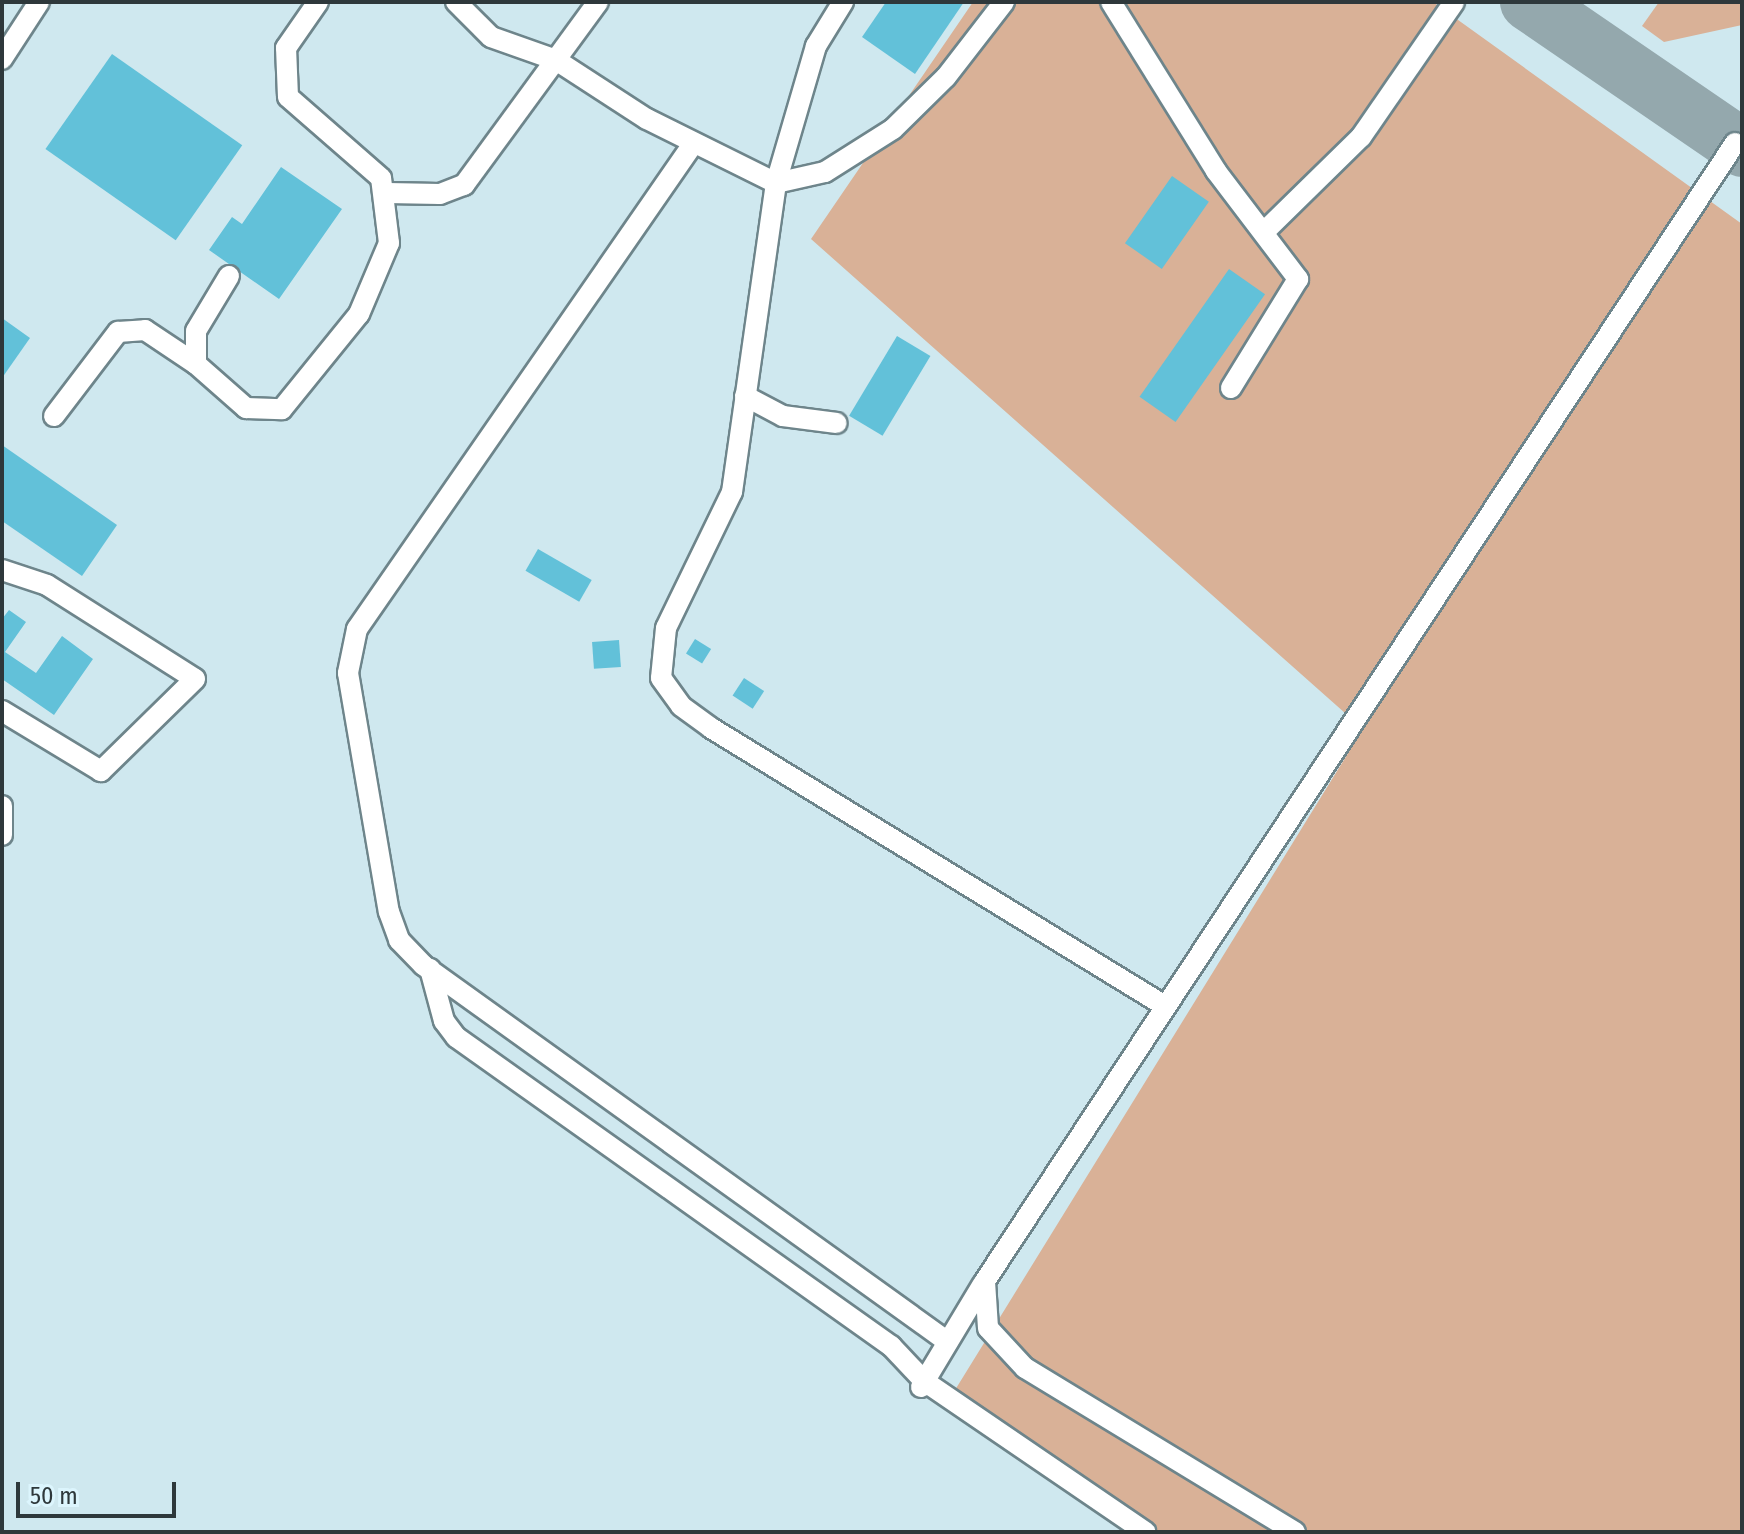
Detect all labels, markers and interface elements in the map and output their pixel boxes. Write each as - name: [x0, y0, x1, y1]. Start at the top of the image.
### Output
- scale bar: [20, 1466, 180, 1516]
- text: 50 m: [30, 1482, 78, 1510]

